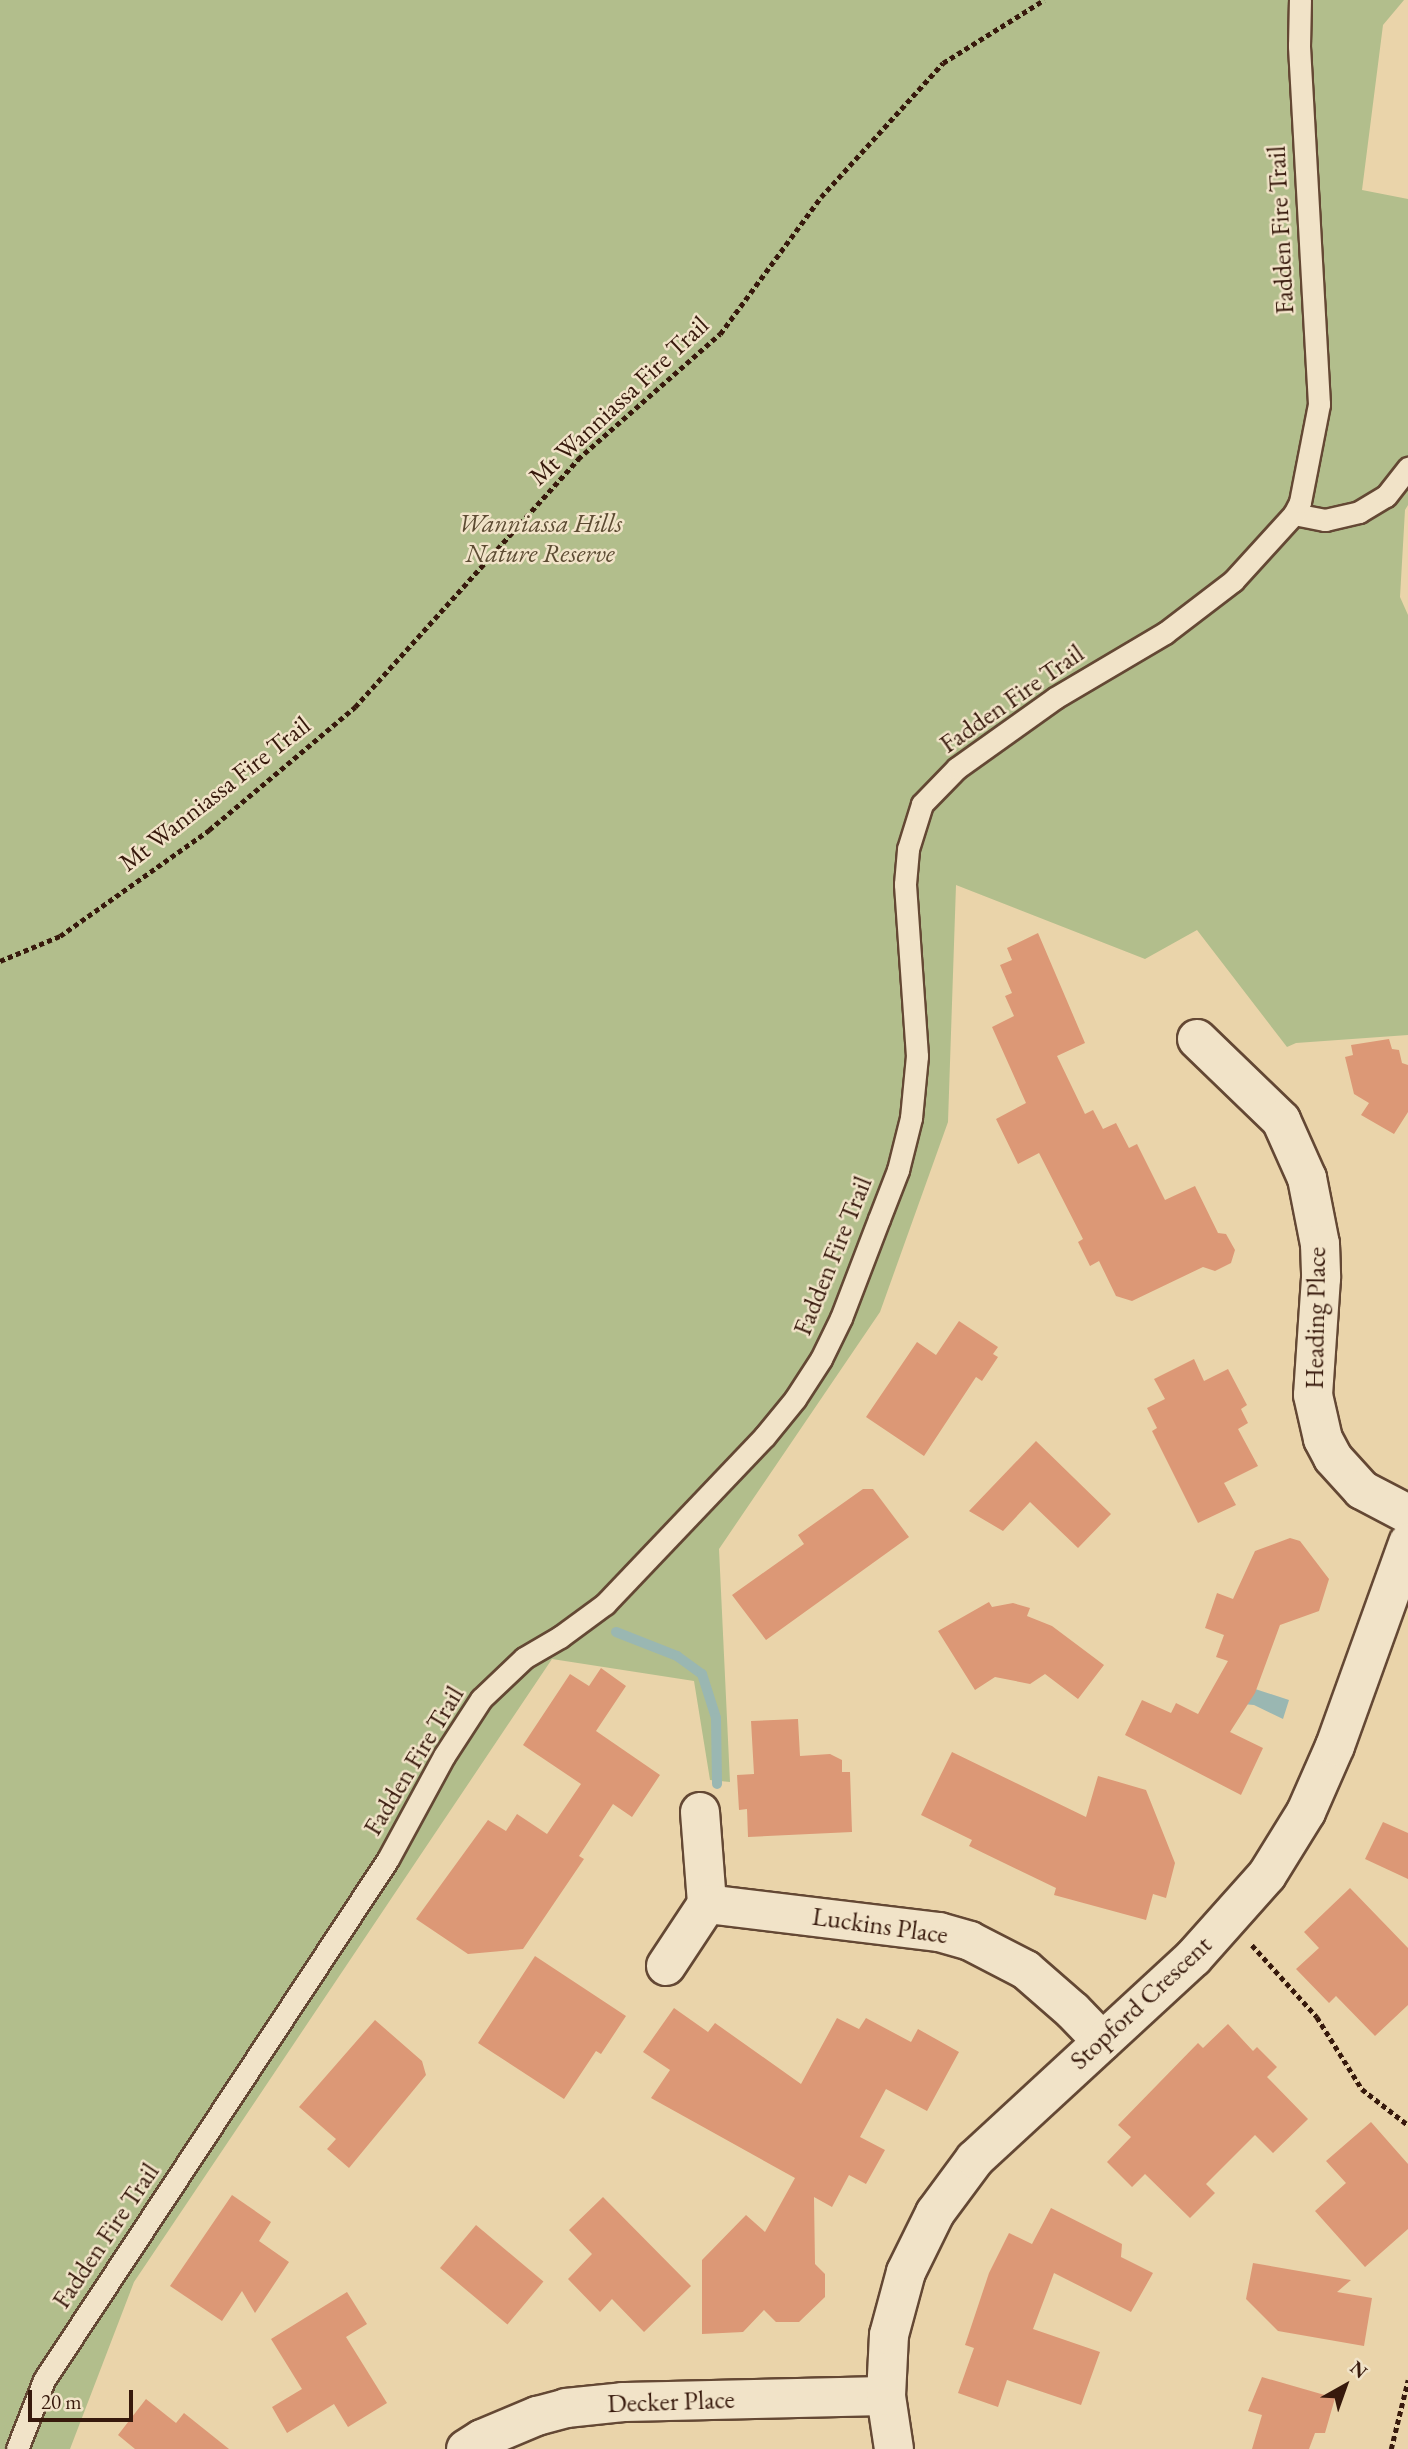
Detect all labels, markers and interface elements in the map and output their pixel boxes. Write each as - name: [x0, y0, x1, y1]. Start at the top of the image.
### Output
- street label: Fadden Fire Trail: [1261, 145, 1301, 315]
- street label: Mt Wanniassa Fire Trail: [523, 310, 715, 492]
- park label: Wanniassa Hills Nature Reserve: [458, 508, 622, 570]
- street label: Fadden Fire Trail: [934, 638, 1090, 760]
- street label: Mt Wanniassa Fire Trail: [113, 710, 317, 878]
- street label: Fadden Fire Trail: [787, 1172, 879, 1340]
- street label: Heading Place: [1299, 1246, 1333, 1390]
- street label: Fadden Fire Trail: [357, 1681, 471, 1841]
- street label: Luckins Place: [810, 1901, 950, 1951]
- street label: Stopford Crescent: [1064, 1930, 1218, 2076]
- street label: Fadden Fire Trail: [46, 2157, 166, 2315]
- north arrow: [1310, 2351, 1380, 2421]
- text: N: [1345, 2355, 1373, 2384]
- scale bar: [32, 2376, 136, 2420]
- street label: Decker Place: [607, 2384, 735, 2420]
- text: 20 m: [41, 2388, 82, 2415]

